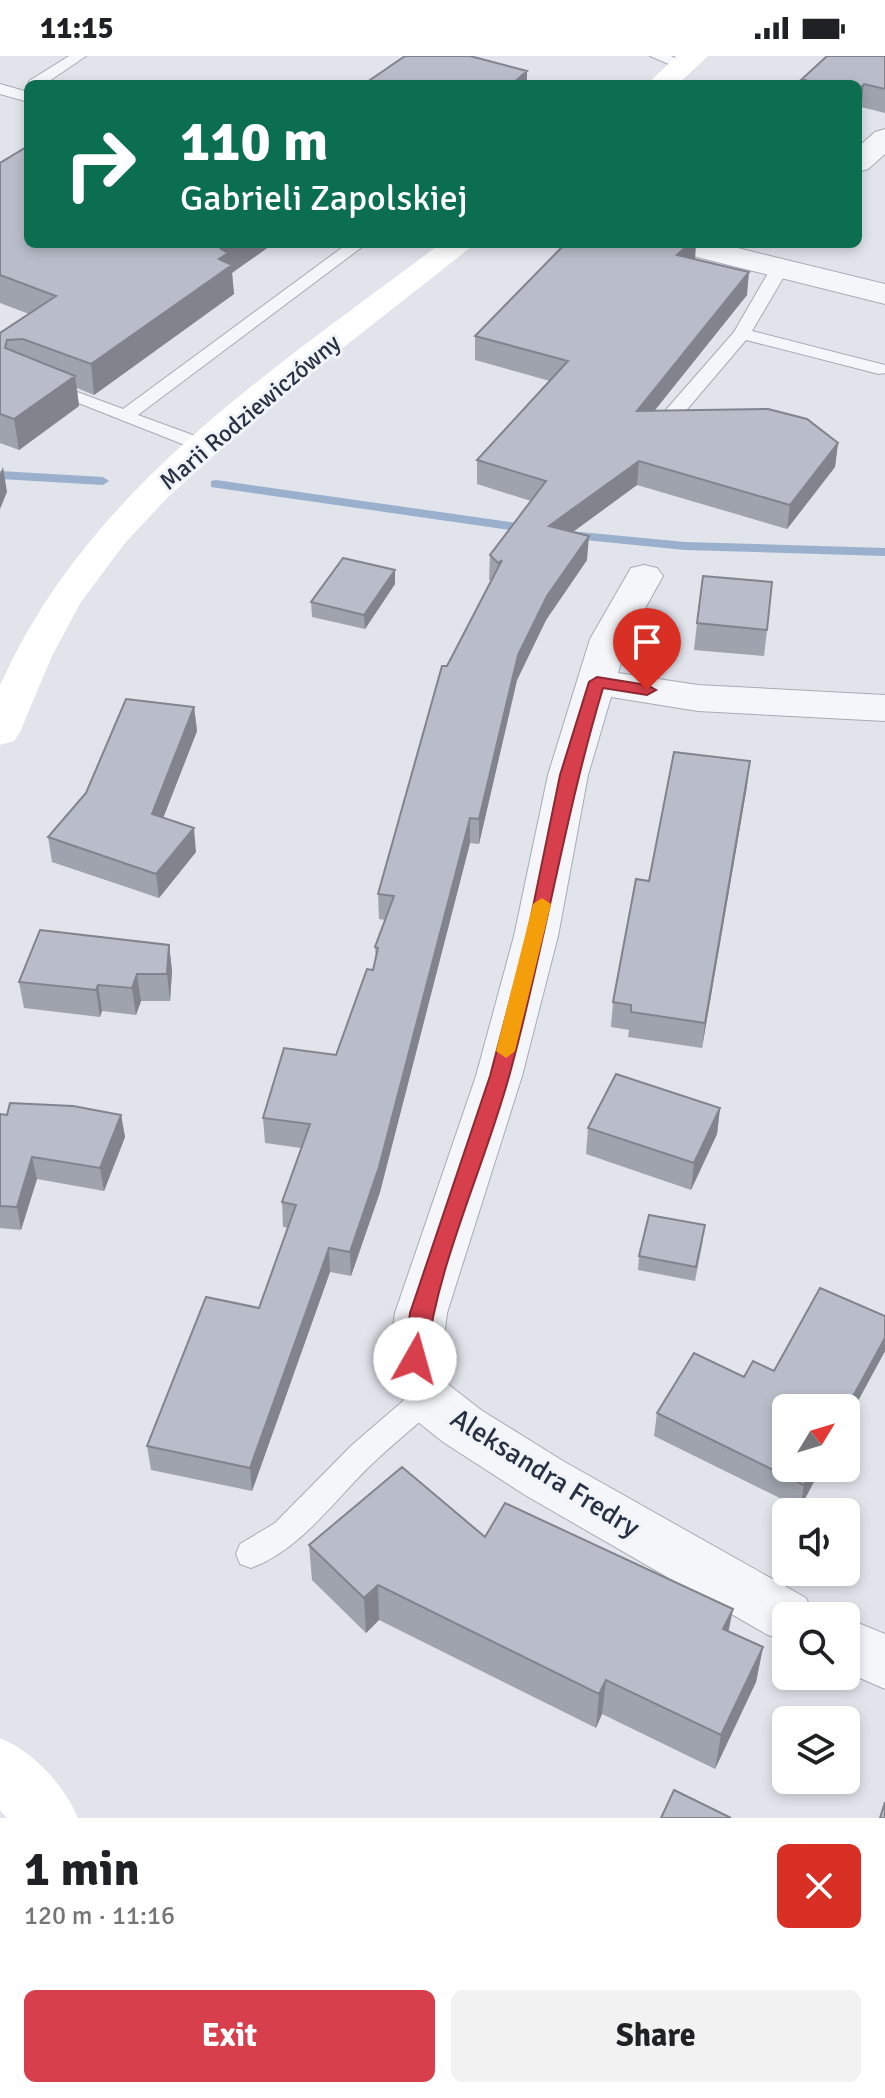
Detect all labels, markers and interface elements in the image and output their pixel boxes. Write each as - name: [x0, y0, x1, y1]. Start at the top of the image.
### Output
- text: 11:15: [40, 10, 114, 47]
- text: 110 m: [180, 107, 328, 176]
- icon: right: [48, 112, 152, 216]
- text: Gabrieli Zapolskiej: [180, 176, 468, 221]
- street label: Marii Rodziewiczówny: [154, 328, 346, 496]
- pin: [613, 608, 681, 690]
- icon: arrive: [625, 620, 669, 664]
- position arrow: [373, 1317, 457, 1401]
- north arrow: [772, 1394, 860, 1482]
- map controls: [772, 1394, 860, 1794]
- street label: Aleksandra Fredry: [444, 1401, 646, 1545]
- button: sound: [772, 1498, 860, 1586]
- button: search: [772, 1602, 860, 1690]
- button: layers: [772, 1706, 860, 1794]
- text: 1 min: [24, 1840, 140, 1899]
- button: close: [777, 1844, 861, 1928]
- text: 120 m · 11:16: [24, 1900, 175, 1932]
- button: Exit: [24, 1990, 435, 2082]
- button: Share: [451, 1990, 861, 2082]

